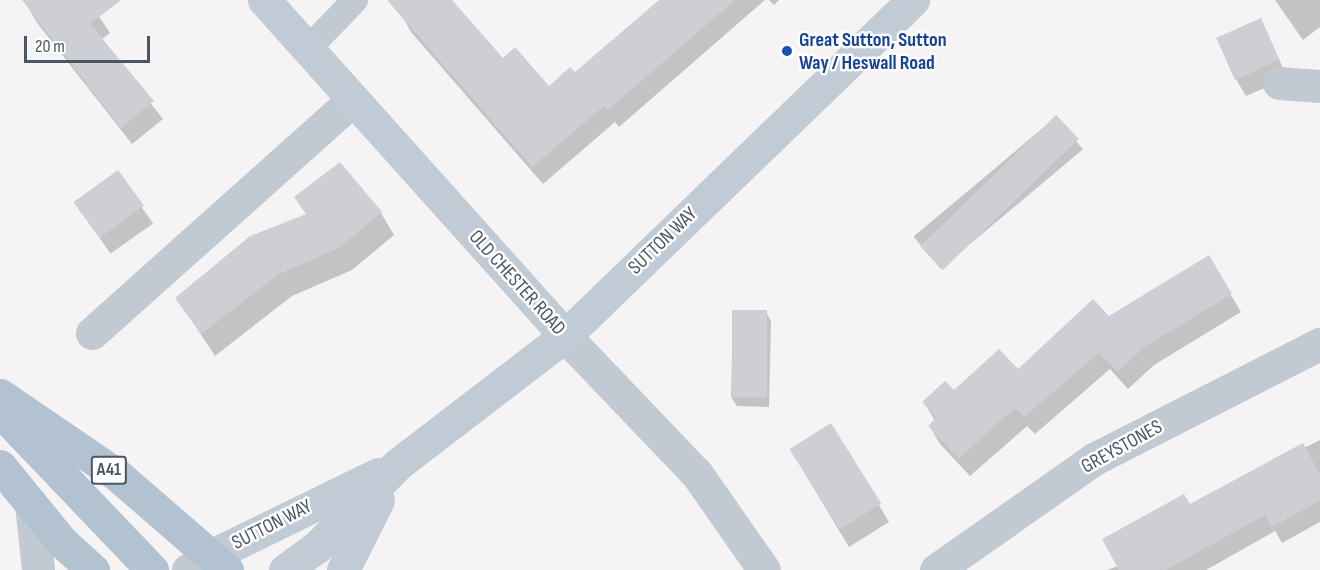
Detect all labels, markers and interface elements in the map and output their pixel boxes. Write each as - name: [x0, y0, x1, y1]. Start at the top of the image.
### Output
- scale bar: [27, 24, 153, 62]
- place label: Great Sutton, Sutton Way / Heswall Road: [799, 28, 947, 75]
- text: 20 m: [35, 36, 65, 57]
- marker: Great Sutton, Sutton Way / Heswall Road: [780, 44, 794, 58]
- street label: SUTTON WAY: [624, 202, 702, 280]
- street label: OLD CHESTER ROAD: [464, 226, 570, 340]
- street label: GREYSTONES: [1077, 415, 1167, 479]
- road number: A41: [90, 455, 128, 485]
- street label: SUTTON WAY: [228, 495, 316, 555]

